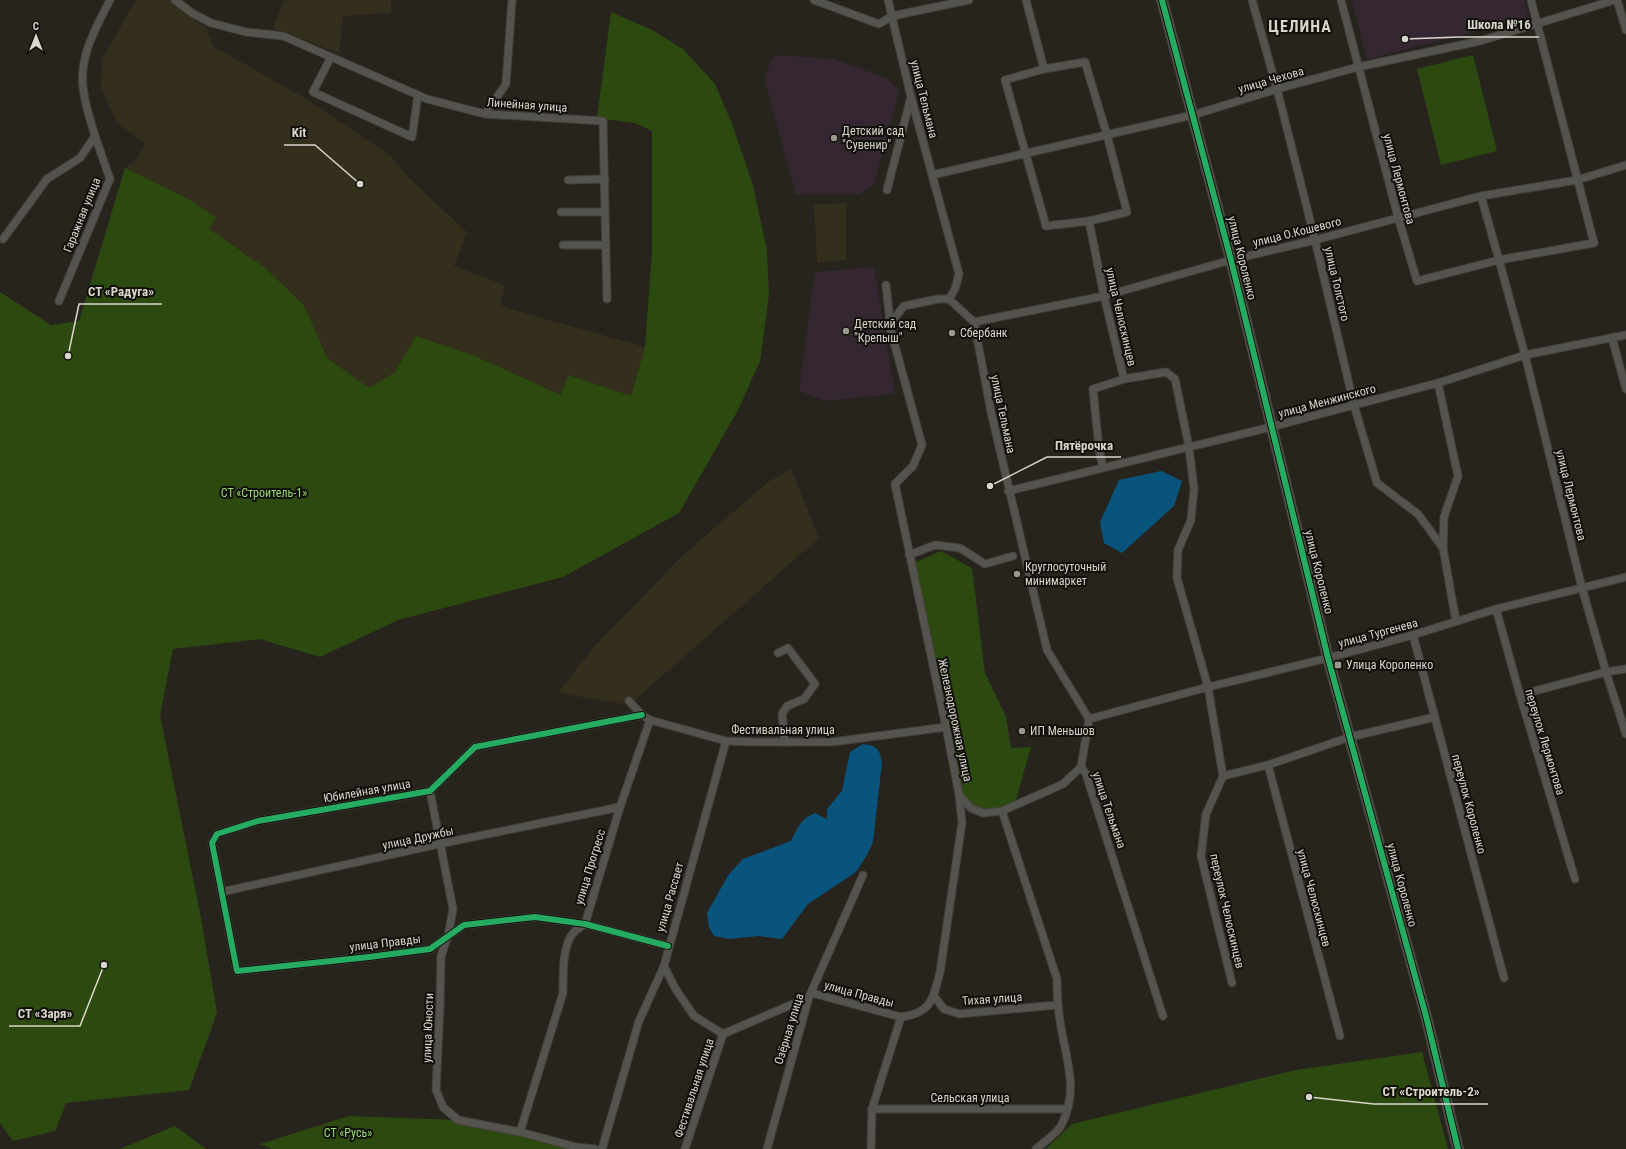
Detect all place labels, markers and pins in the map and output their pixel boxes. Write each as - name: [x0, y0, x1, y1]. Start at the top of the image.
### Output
- callout: Школа №16: [1459, 12, 1539, 37]
- callout: Kit: [284, 120, 315, 145]
- place label: Детский сад "Сувенир": [842, 124, 905, 152]
- marker: Детский сад "Сувенир": [829, 133, 839, 143]
- callout: СТ «Радуга»: [79, 279, 162, 304]
- place label: Детский сад "Крепыш": [854, 317, 917, 345]
- marker: Детский сад "Крепыш": [841, 326, 851, 336]
- place label: Сбербанк: [960, 326, 1008, 340]
- marker: Сбербанк: [947, 328, 957, 338]
- callout: Пятёрочка: [1047, 432, 1121, 457]
- place label: Круглосуточный минимаркет: [1025, 560, 1106, 588]
- marker: Круглосуточный минимаркет: [1012, 569, 1022, 579]
- place label: Улица Короленко: [1346, 658, 1433, 672]
- marker: Улица Короленко: [1333, 660, 1343, 670]
- place label: ИП Меньшов: [1030, 724, 1095, 738]
- marker: ИП Меньшов: [1017, 726, 1027, 736]
- callout: СТ «Заря»: [9, 1001, 80, 1026]
- callout: СТ «Строитель-2»: [1374, 1079, 1488, 1104]

